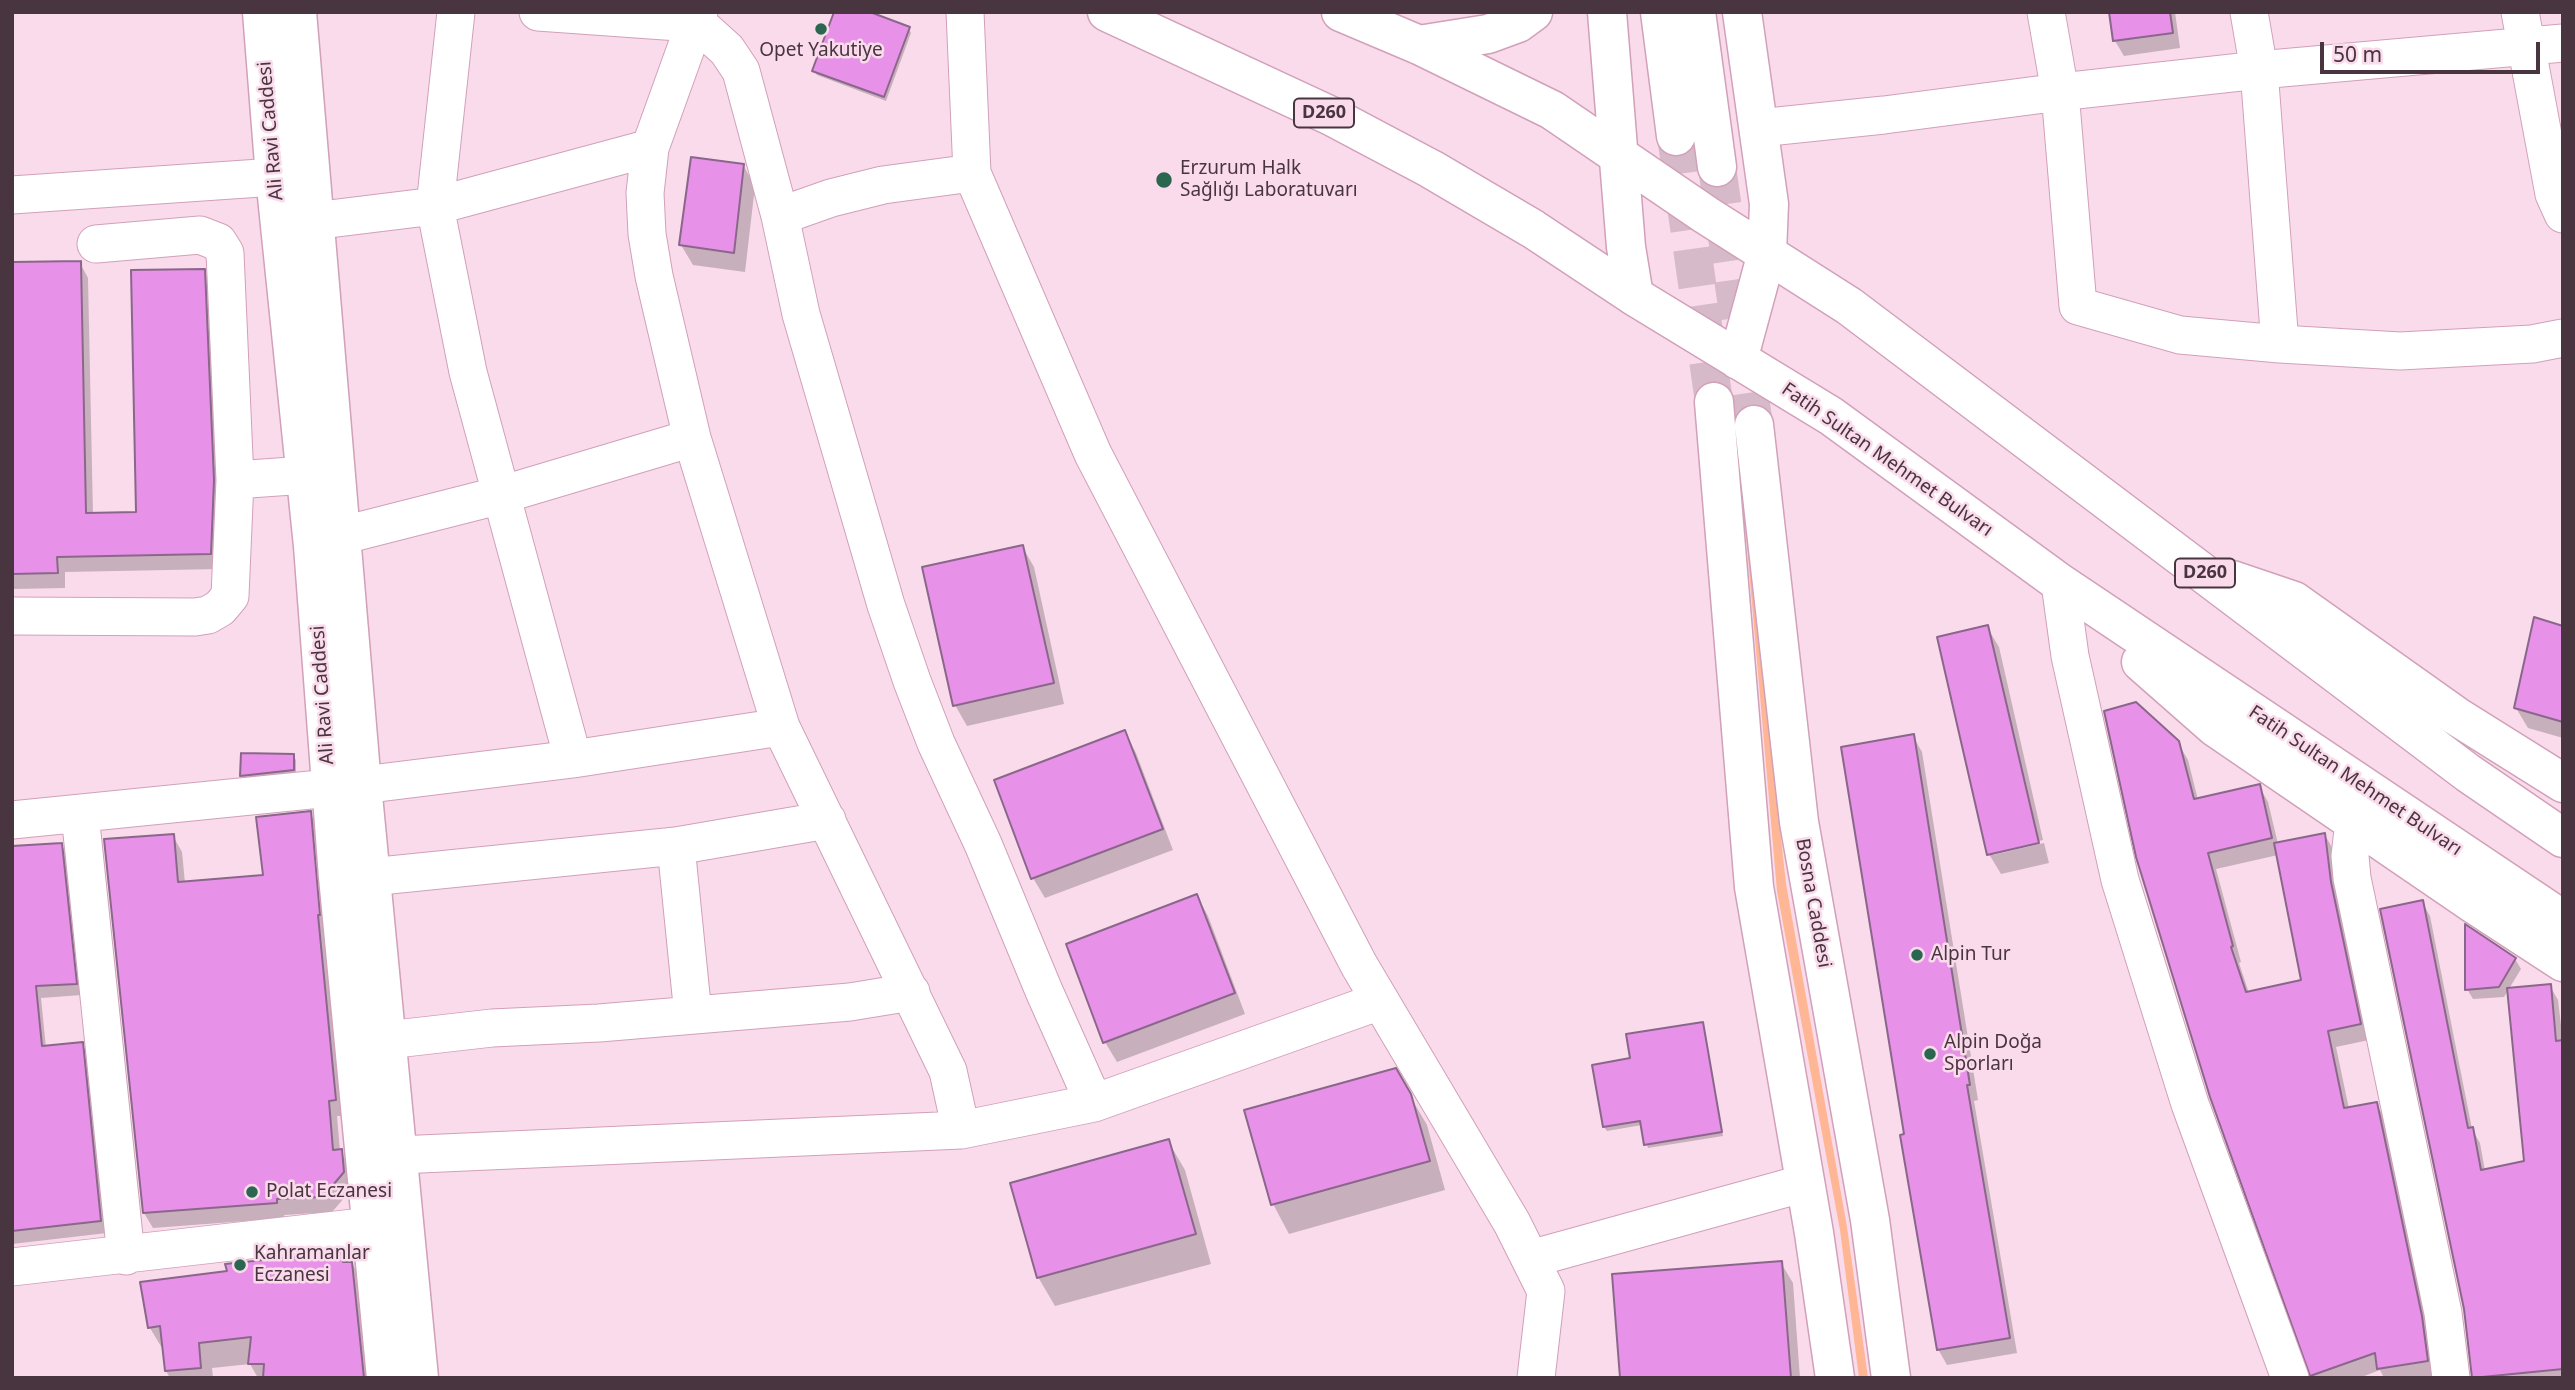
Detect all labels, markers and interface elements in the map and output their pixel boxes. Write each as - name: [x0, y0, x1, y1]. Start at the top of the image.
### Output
- marker: Opet Yakutiye: [813, 21, 829, 37]
- scale bar: [2323, 28, 2544, 72]
- place label: Opet Yakutiye: [759, 40, 883, 62]
- text: 50 m: [2333, 40, 2382, 68]
- street label: Ali Ravi Caddesi: [254, 60, 288, 202]
- road number: D260: [1294, 98, 1354, 128]
- place label: Erzurum Halk Sağlığı Laboratuvarı: [1180, 158, 1358, 202]
- marker: Erzurum Halk Sağlığı Laboratuvarı: [1154, 170, 1174, 190]
- street label: Fatih Sultan Mehmet Bulvarı: [1777, 378, 1997, 542]
- road number: D260: [2175, 558, 2235, 588]
- street label: Ali Ravi Caddesi: [307, 625, 339, 765]
- street label: Fatih Sultan Mehmet Bulvarı: [2244, 701, 2466, 861]
- street label: Bosna Caddesi: [1790, 836, 1836, 970]
- place label: Alpin Tur: [1931, 944, 2011, 966]
- marker: Alpin Tur: [1909, 947, 1925, 963]
- place label: Alpin Doğa Sporları: [1944, 1032, 2042, 1076]
- marker: Alpin Doğa Sporları: [1922, 1046, 1938, 1062]
- place label: Polat Eczanesi: [266, 1181, 392, 1203]
- marker: Polat Eczanesi: [244, 1184, 260, 1200]
- place label: Kahramanlar Eczanesi: [254, 1243, 370, 1287]
- marker: Kahramanlar Eczanesi: [232, 1257, 248, 1273]

